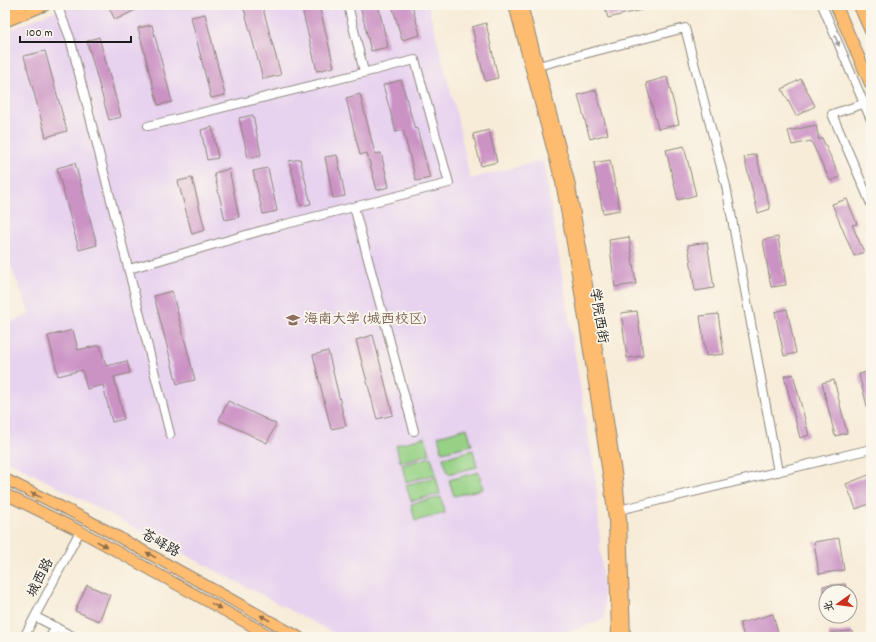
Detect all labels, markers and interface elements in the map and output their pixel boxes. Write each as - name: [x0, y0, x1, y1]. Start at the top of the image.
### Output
- scale bar: [20, 18, 131, 44]
- text: 100 m: [26, 25, 53, 42]
- one-way arrow: [834, 35, 841, 47]
- street label: 学院西街: [584, 287, 612, 345]
- place label: 海南大学 (城西校区): [304, 310, 427, 330]
- school or university icon: 海南大学 (城西校区): [285, 312, 301, 328]
- one-way arrow: [30, 492, 42, 498]
- street label: 苍峄路: [137, 525, 183, 563]
- one-way arrow: [96, 540, 108, 547]
- one-way arrow: [145, 552, 157, 559]
- street label: 城西路: [23, 555, 59, 601]
- north arrow: [818, 584, 858, 624]
- text: 北: [821, 599, 839, 613]
- one-way arrow: [210, 603, 222, 610]
- one-way arrow: [259, 615, 271, 622]

